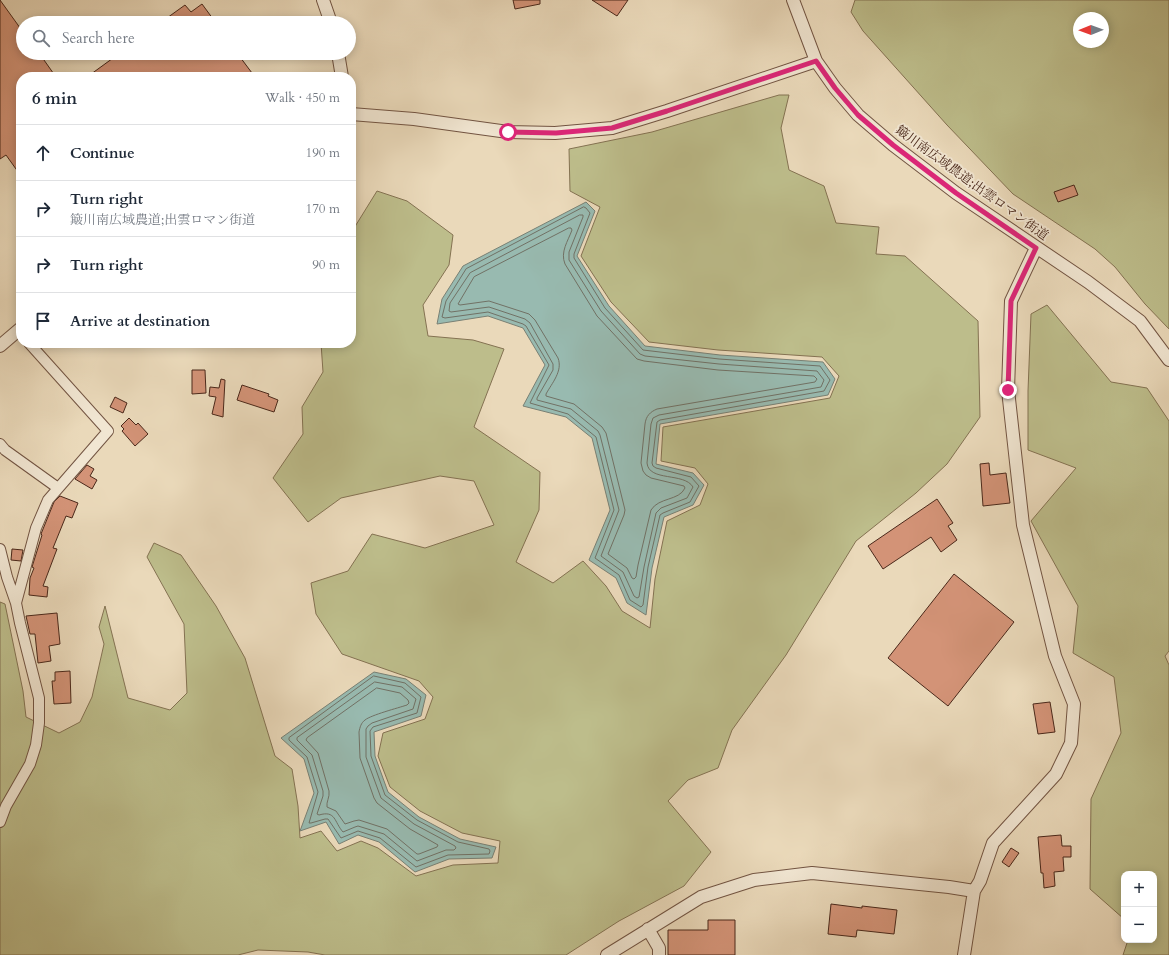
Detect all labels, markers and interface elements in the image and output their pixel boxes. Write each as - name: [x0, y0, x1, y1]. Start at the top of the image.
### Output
- north arrow: [1073, 12, 1109, 48]
- search box: [16, 16, 356, 60]
- icon: search: [30, 27, 52, 49]
- text: Search here: [62, 28, 135, 48]
- text: 6 min: [32, 87, 77, 110]
- text: Walk · 450 m: [265, 89, 340, 107]
- street label: 簸川南広域農道;出雲ロマン街道: [892, 121, 1052, 245]
- route start: [499, 123, 517, 141]
- icon: ahead: [32, 142, 54, 164]
- text: Continue: [70, 143, 135, 163]
- text: 190 m: [306, 144, 340, 162]
- text: Turn right: [70, 189, 143, 209]
- icon: right: [32, 198, 54, 220]
- text: 170 m: [306, 200, 340, 218]
- text: 簸川南広域農道;出雲ロマン街道: [70, 211, 255, 229]
- icon: right: [32, 254, 54, 276]
- text: Turn right: [70, 255, 143, 275]
- text: 90 m: [312, 256, 340, 274]
- icon: arrive: [32, 310, 54, 332]
- text: Arrive at destination: [70, 311, 210, 331]
- route end: [999, 381, 1017, 399]
- map controls: [1121, 871, 1157, 943]
- button: +: [1121, 871, 1157, 907]
- button: −: [1121, 907, 1157, 943]

